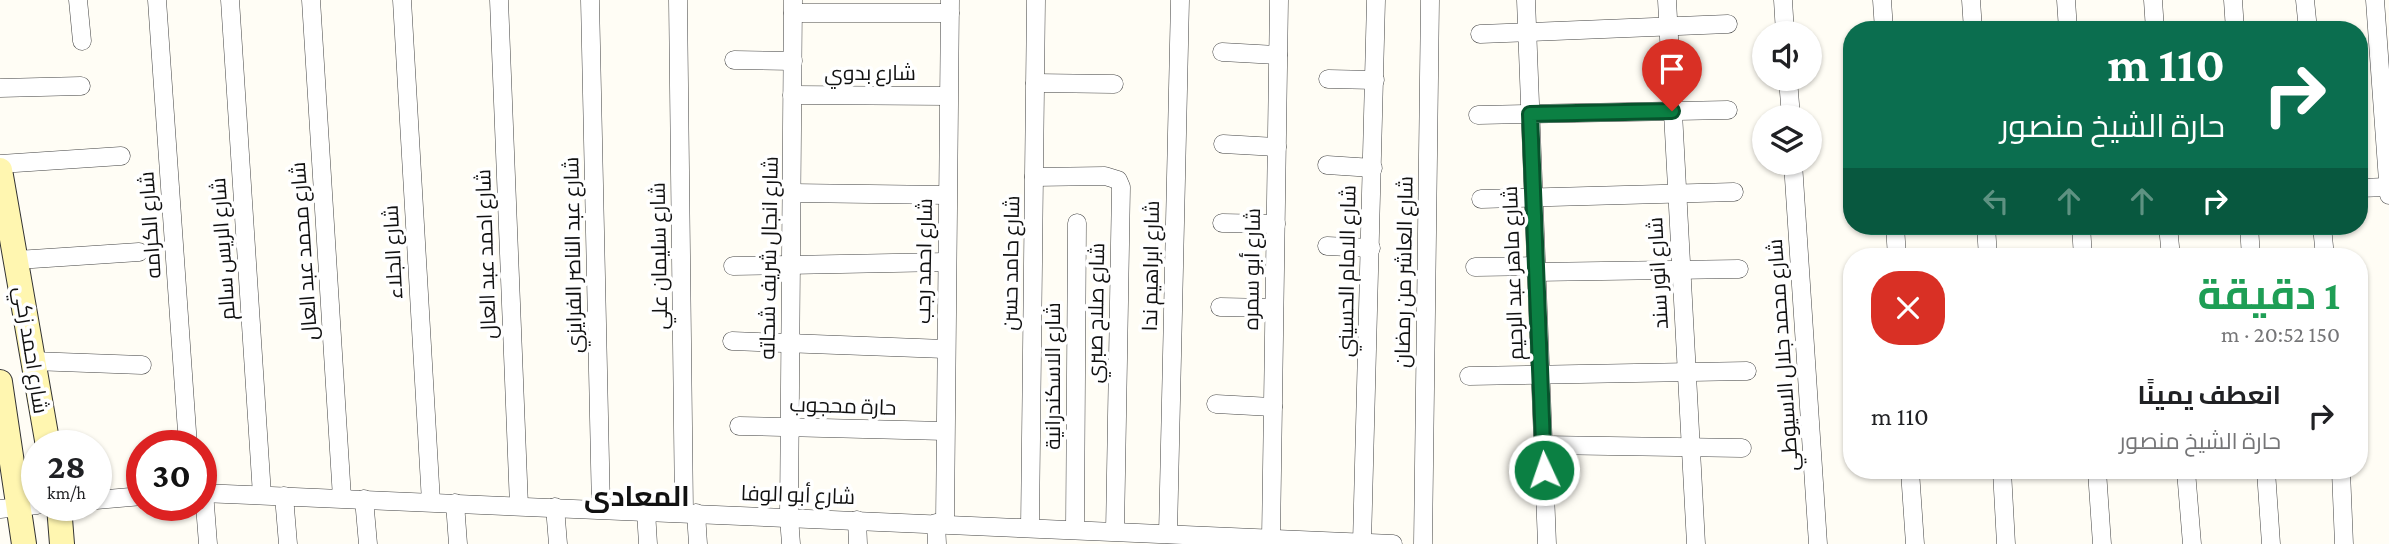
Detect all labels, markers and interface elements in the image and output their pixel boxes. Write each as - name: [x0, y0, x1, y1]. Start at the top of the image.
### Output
- map controls: [1752, 21, 1822, 175]
- button: sound: [1752, 21, 1822, 91]
- text: 110 m: [2108, 37, 2225, 92]
- pin: [1642, 39, 1702, 111]
- icon: right: [2249, 49, 2340, 140]
- icon: arrive: [1653, 50, 1691, 88]
- street label: شارع بدوي: [824, 61, 916, 89]
- button: layers: [1752, 105, 1822, 175]
- text: حارة الشيخ منصور: [2000, 108, 2225, 144]
- street label: شارع انجال شريف شحاته: [755, 156, 785, 360]
- street label: شارع عبد الناصر الفرايزي: [559, 157, 591, 353]
- street label: شارع محمد عبد العال: [286, 161, 324, 341]
- street label: شارع احمد عبد العال: [471, 169, 503, 339]
- street label: شارع الكرامه: [134, 170, 168, 279]
- street label: شارع العاشر من رمضان: [1390, 176, 1420, 368]
- street label: شارع الريس سالم: [206, 177, 242, 321]
- street label: شارع سليمان علي: [646, 182, 676, 330]
- icon: left: [1977, 182, 2015, 220]
- icon: ahead: [2050, 182, 2088, 220]
- icon: ahead: [2123, 182, 2161, 220]
- icon: right: [2196, 182, 2234, 220]
- street label: شارع الامام الحسيني: [1333, 185, 1365, 357]
- street label: شارع ماهر عبد الرحيم: [1498, 185, 1530, 361]
- street label: شارع حامد حسن: [998, 195, 1026, 331]
- street label: شارع احمد رجب: [911, 198, 939, 324]
- street label: شارع ابراهيم ندا: [1138, 200, 1166, 332]
- street label: شارع الجلاء: [379, 204, 409, 300]
- street label: شارع أبو سمره: [1238, 208, 1267, 330]
- street label: شارع انور سند: [1643, 216, 1675, 330]
- street label: شارع محمد جلال الاسيوطي: [1763, 238, 1807, 472]
- street label: شارع صلاح صبري: [1083, 243, 1113, 384]
- button: close: [1871, 271, 1945, 345]
- text: 1 دقيقة: [2197, 271, 2340, 318]
- street label: شارع احمد زكي: [5, 285, 53, 416]
- street label: شارع الاسكندرانية: [1041, 302, 1067, 450]
- text: 150 m · 20:52: [2221, 321, 2340, 347]
- text: انعطف يمينًا: [2137, 381, 2281, 410]
- street label: حارة محجوب: [789, 392, 897, 420]
- icon: right: [2302, 397, 2340, 435]
- text: 110 m: [1871, 402, 1929, 431]
- text: حارة الشيخ منصور: [2119, 428, 2281, 454]
- speed limit sign: 30: [126, 430, 217, 521]
- position arrow: [1507, 433, 1581, 507]
- text: 28: [47, 447, 86, 486]
- street label: شارع أبو الوفا: [740, 480, 856, 511]
- district label: المعادى: [584, 481, 690, 513]
- text: km/h: [47, 483, 86, 503]

